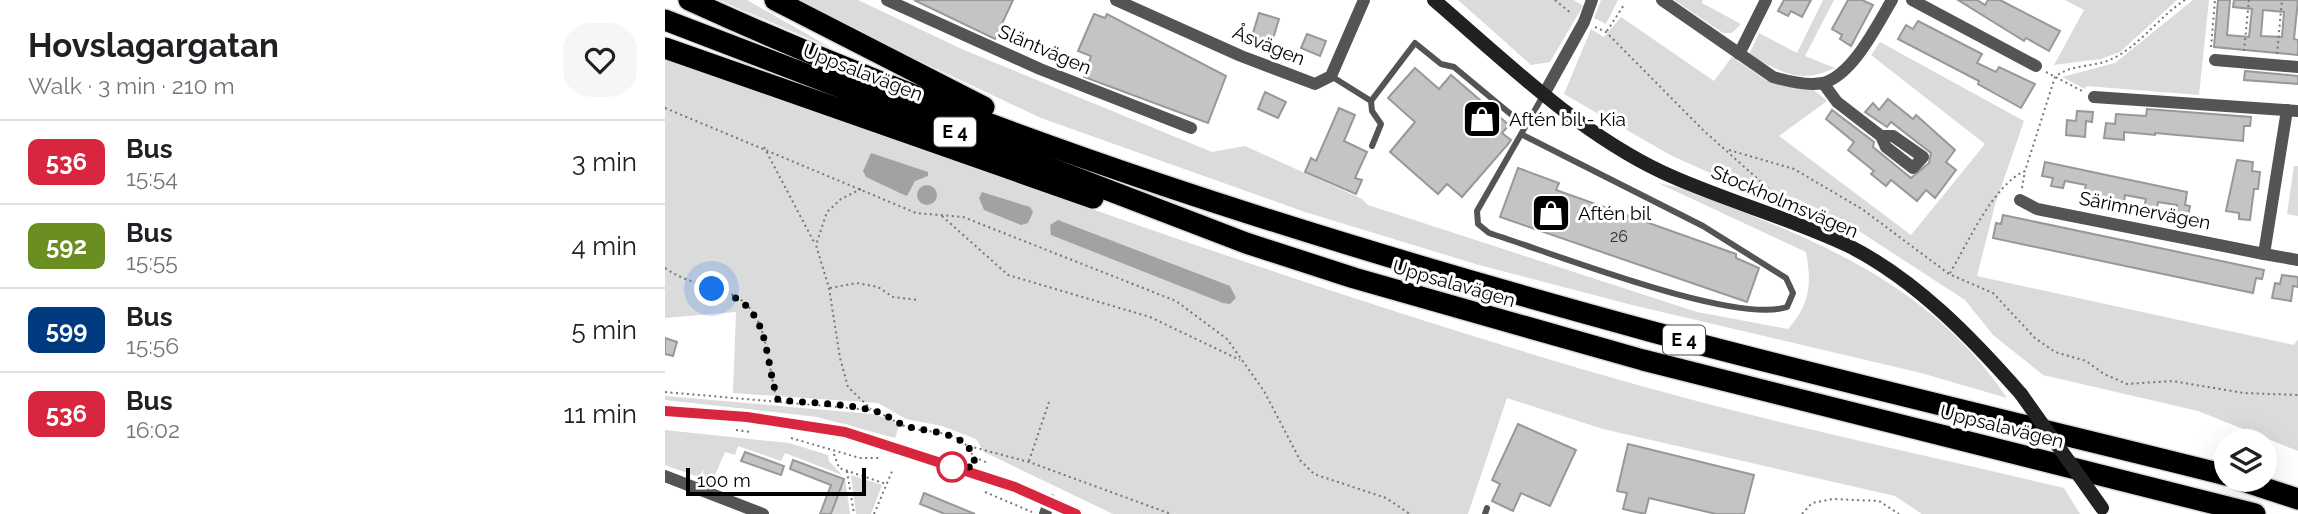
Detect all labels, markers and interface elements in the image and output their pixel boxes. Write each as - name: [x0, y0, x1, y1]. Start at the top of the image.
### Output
- street label: Släntvägen: [995, 20, 1095, 78]
- street label: Åsvägen: [1230, 21, 1308, 69]
- button: heart: [563, 23, 637, 97]
- text: Hovslagargatan: [28, 26, 279, 65]
- street label: Uppsalavägen: [800, 39, 926, 105]
- text: Walk · 3 min · 210 m: [28, 72, 235, 99]
- shop icon: Aftén bil - Kia: [1461, 98, 1503, 140]
- place label: Aftén bil - Kia: [1509, 108, 1626, 130]
- road number: E 4: [934, 118, 976, 146]
- text: Bus: [126, 134, 173, 164]
- text: 536: [46, 147, 87, 176]
- text: 3 min: [572, 147, 637, 177]
- street label: Stockholmsvägen: [1708, 160, 1862, 242]
- text: 15:54: [126, 164, 178, 191]
- street label: Särimnervägen: [2077, 186, 2213, 234]
- shop icon: Aftén bil: [1530, 192, 1572, 234]
- place label: Aftén bil: [1578, 202, 1652, 224]
- text: Bus: [126, 218, 173, 248]
- house number: 26: [1610, 227, 1628, 246]
- text: 592: [46, 231, 87, 260]
- text: 4 min: [571, 231, 637, 261]
- text: 15:55: [126, 248, 178, 275]
- street label: Uppsalavägen: [1390, 255, 1518, 311]
- your location: [694, 271, 729, 306]
- text: Bus: [126, 302, 173, 332]
- text: 599: [46, 315, 87, 344]
- text: 5 min: [571, 315, 637, 345]
- road number: E 4: [1663, 326, 1705, 354]
- text: 15:56: [126, 332, 179, 359]
- text: Bus: [126, 386, 173, 416]
- text: 536: [46, 399, 87, 428]
- text: 11 min: [563, 399, 637, 429]
- street label: Uppsalavägen: [1938, 400, 2066, 452]
- text: 16:02: [126, 416, 180, 443]
- map controls: [2214, 429, 2277, 492]
- button: layers: [2214, 429, 2277, 492]
- unlabelled marker: [937, 452, 967, 482]
- scale bar: [686, 465, 866, 497]
- text: 100 m: [697, 469, 751, 491]

